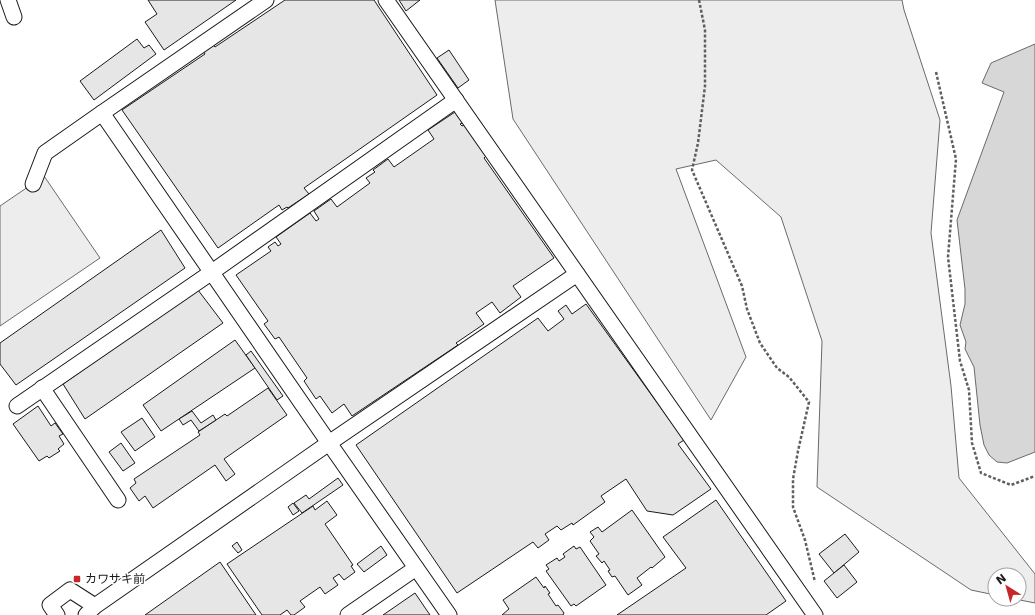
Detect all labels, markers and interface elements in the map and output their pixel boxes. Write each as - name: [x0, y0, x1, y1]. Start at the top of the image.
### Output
- north arrow: [987, 567, 1027, 607]
- text: N: [994, 571, 1009, 587]
- place label: カワサキ前: [85, 572, 145, 586]
- marker: カワサキ前: [72, 574, 82, 584]

